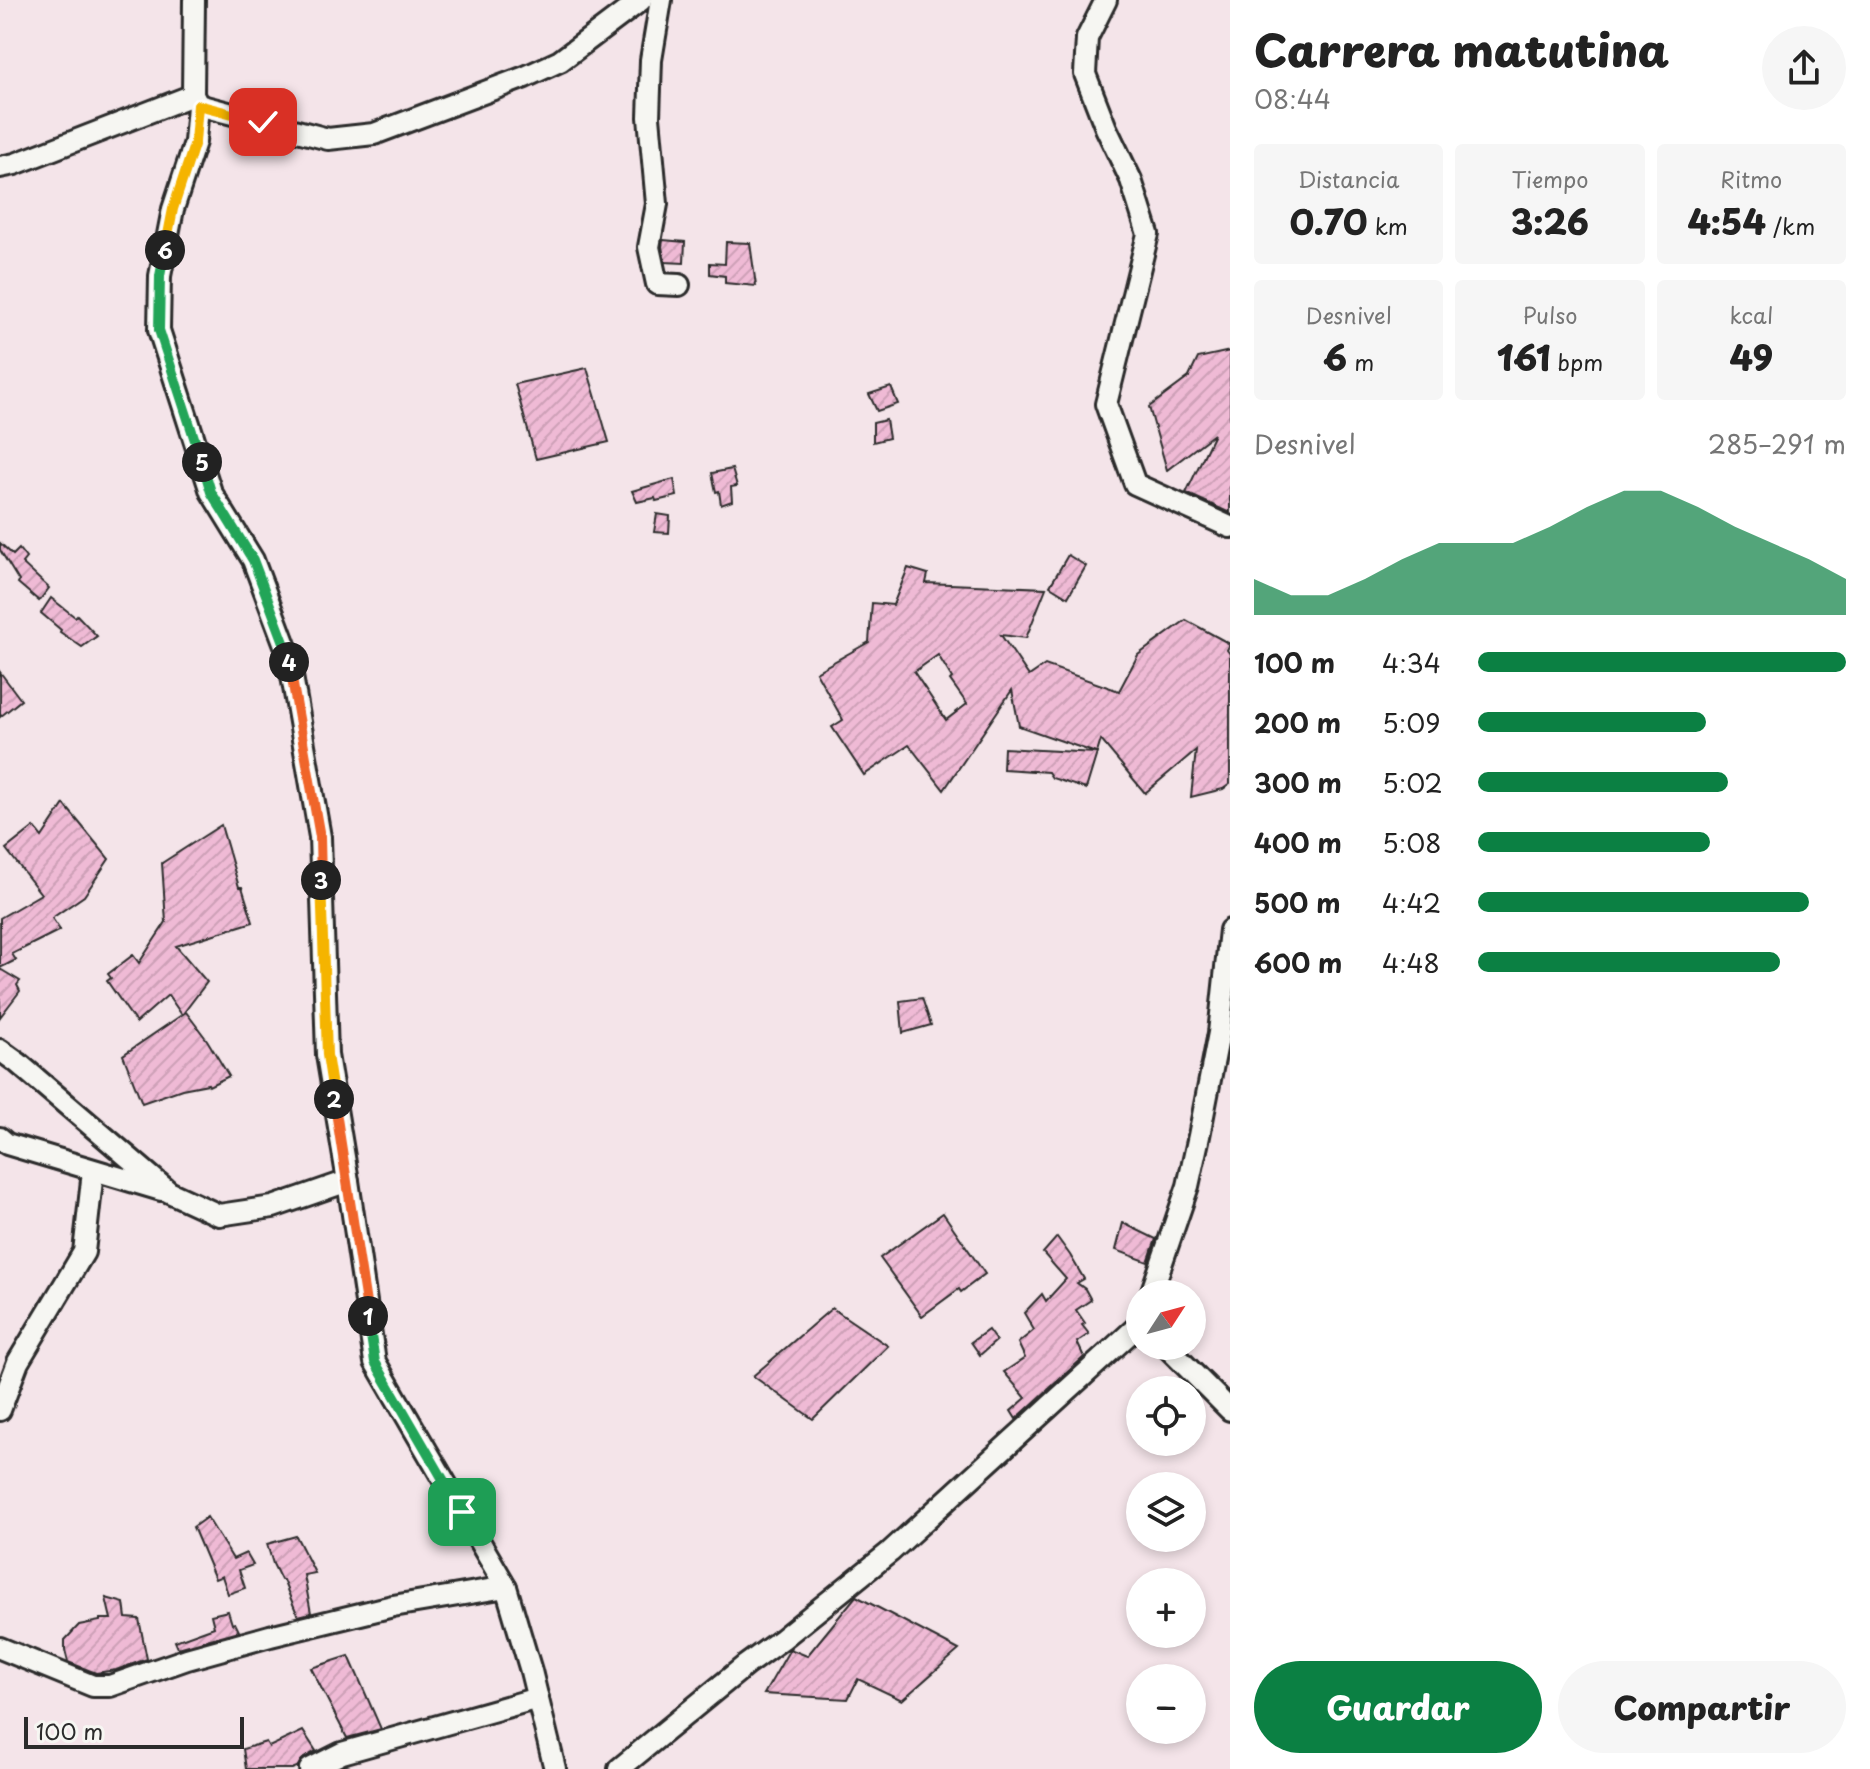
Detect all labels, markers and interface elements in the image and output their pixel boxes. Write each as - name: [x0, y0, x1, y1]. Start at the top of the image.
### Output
- text: Carrera matutina: [1254, 16, 1669, 82]
- button: share: [1762, 26, 1846, 110]
- text: 08:44: [1254, 79, 1331, 118]
- pin: [229, 88, 297, 156]
- icon: check: [241, 100, 285, 144]
- text: Distancia: [1298, 162, 1399, 195]
- text: Tiempo: [1511, 162, 1589, 195]
- text: Ritmo: [1720, 162, 1782, 195]
- text: 0.70: [1290, 195, 1368, 247]
- text: 3:26: [1511, 195, 1589, 247]
- text: 4:54: [1687, 195, 1766, 247]
- text: km: [1368, 209, 1408, 242]
- text: /km: [1766, 209, 1815, 242]
- pin: 6: [145, 230, 185, 270]
- text: 6: [157, 233, 173, 266]
- text: Desnivel: [1306, 298, 1392, 331]
- text: Pulso: [1522, 298, 1578, 331]
- text: kcal: [1729, 298, 1773, 331]
- text: 6: [1323, 331, 1347, 383]
- text: 161: [1497, 331, 1550, 383]
- text: 49: [1729, 331, 1773, 383]
- text: m: [1347, 345, 1374, 378]
- text: bpm: [1550, 345, 1603, 378]
- text: Desnivel: [1254, 424, 1355, 463]
- text: 285–291 m: [1708, 424, 1846, 463]
- pin: 5: [182, 442, 222, 482]
- text: 5: [195, 445, 209, 478]
- pin: 4: [269, 642, 309, 682]
- text: 100 m: [1254, 643, 1335, 682]
- text: 4:34: [1382, 643, 1441, 682]
- text: 4: [282, 645, 296, 678]
- text: 200 m: [1254, 703, 1341, 742]
- text: 5:09: [1382, 703, 1440, 742]
- text: 300 m: [1254, 763, 1342, 802]
- text: 5:02: [1382, 763, 1443, 802]
- text: 400 m: [1254, 823, 1342, 862]
- text: 5:08: [1382, 823, 1441, 862]
- pin: 3: [301, 860, 341, 900]
- text: 3: [314, 863, 328, 896]
- text: 500 m: [1254, 883, 1340, 922]
- text: 4:42: [1382, 883, 1441, 922]
- text: 600 m: [1254, 943, 1342, 982]
- text: 4:48: [1382, 943, 1440, 982]
- pin: 2: [314, 1079, 354, 1119]
- text: 2: [326, 1082, 342, 1115]
- north arrow: [1126, 1280, 1206, 1360]
- map controls: [1126, 1280, 1206, 1744]
- pin: 1: [348, 1296, 388, 1336]
- text: 1: [363, 1299, 373, 1332]
- button: locate: [1126, 1376, 1206, 1456]
- button: layers: [1126, 1472, 1206, 1552]
- pin: [428, 1478, 496, 1546]
- icon: arrive: [440, 1490, 484, 1534]
- button: +: [1126, 1568, 1206, 1648]
- button: Guardar: [1254, 1661, 1542, 1753]
- button: Compartir: [1558, 1661, 1846, 1753]
- button: −: [1126, 1664, 1206, 1744]
- scale bar: [24, 1713, 244, 1749]
- text: 100 m: [36, 1714, 103, 1747]

